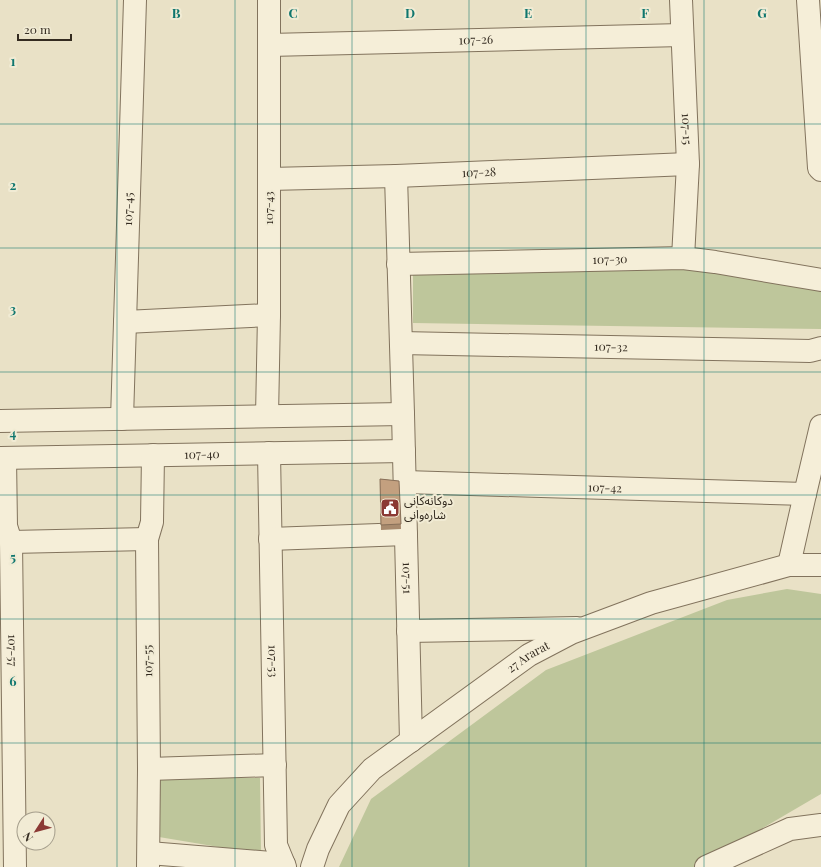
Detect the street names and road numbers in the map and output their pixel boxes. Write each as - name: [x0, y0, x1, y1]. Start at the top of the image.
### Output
- street label: 107-26: [459, 31, 493, 47]
- street label: 107-15: [679, 113, 696, 145]
- street label: 107-28: [461, 163, 496, 180]
- street label: 107-43: [260, 191, 276, 225]
- street label: 107-45: [119, 192, 136, 226]
- street label: 107-30: [592, 250, 628, 267]
- street label: 107-32: [594, 338, 628, 354]
- street label: 107-40: [184, 445, 220, 462]
- street label: 107-42: [588, 478, 622, 496]
- street label: 107-51: [400, 562, 416, 594]
- street label: 107-57: [5, 634, 22, 667]
- street label: 27 Ararat: [503, 636, 553, 676]
- street label: 107-53: [265, 644, 282, 677]
- street label: 107-55: [139, 645, 155, 677]

